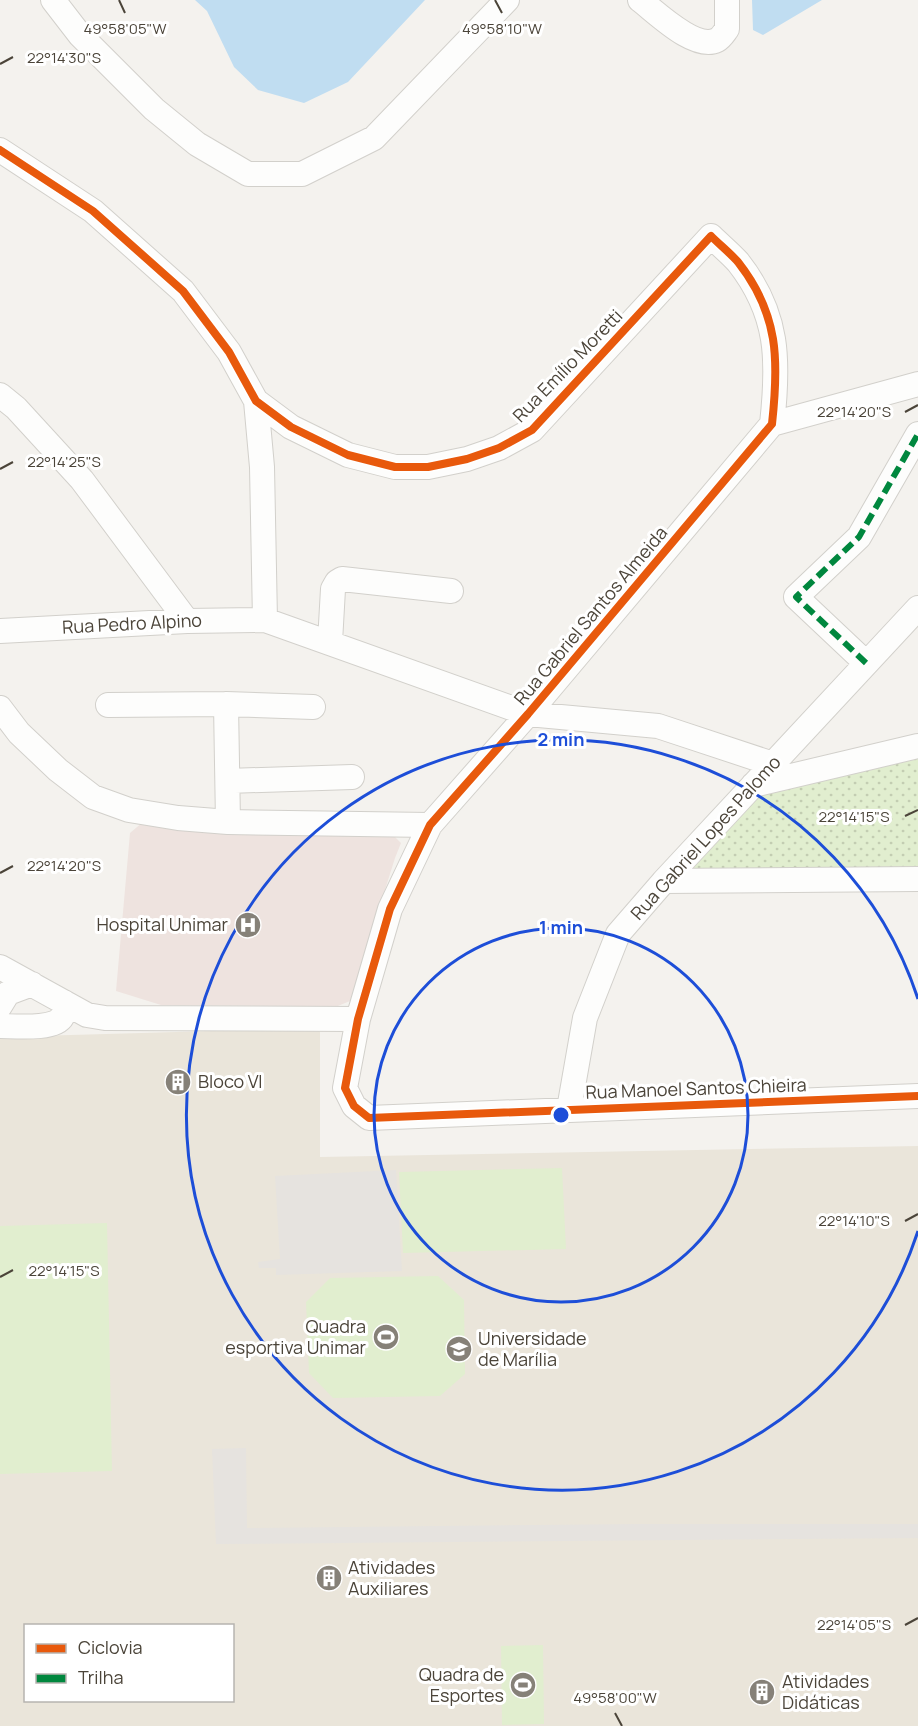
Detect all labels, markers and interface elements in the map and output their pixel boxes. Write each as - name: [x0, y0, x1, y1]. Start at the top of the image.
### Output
- text: 49°58'05"W: [83, 18, 167, 39]
- text: 49°58'10"W: [462, 18, 542, 39]
- text: 22°14'30"S: [27, 47, 101, 68]
- street label: Rua Emílio Moretti: [507, 304, 627, 427]
- text: 22°14'20"S: [817, 401, 891, 422]
- text: 22°14'25"S: [27, 451, 101, 472]
- street label: Rua Gabriel Santos Almeida: [508, 521, 672, 710]
- street label: Rua Pedro Alpino: [61, 607, 202, 639]
- text: 2 min: [538, 727, 584, 751]
- street label: Rua Gabriel Lopes Palomo: [625, 750, 786, 925]
- text: 22°14'15"S: [819, 806, 889, 827]
- text: 22°14'20"S: [27, 855, 101, 876]
- hospital icon: Hospital Unimar: [233, 910, 263, 940]
- place label: Hospital Unimar: [97, 912, 229, 936]
- text: 1 min: [539, 915, 583, 939]
- building icon: Bloco Vl: [163, 1067, 193, 1097]
- place label: Bloco Vl: [198, 1069, 263, 1093]
- street label: Rua Manoel Santos Chieira: [585, 1072, 807, 1104]
- centre of rings: [551, 1105, 571, 1125]
- text: 22°14'10"S: [818, 1210, 890, 1231]
- text: 22°14'15"S: [29, 1260, 99, 1281]
- place label: Quadra esportiva Unimar: [225, 1314, 367, 1359]
- sports icon: Quadra esportiva Unimar: [371, 1322, 401, 1352]
- place label: Universidade de Marília: [478, 1326, 586, 1371]
- school or university icon: Universidade de Marília: [444, 1334, 474, 1364]
- place label: Atividades Auxiliares: [348, 1555, 435, 1600]
- building icon: Atividades Auxiliares: [314, 1563, 344, 1593]
- text: 22°14'05"S: [817, 1614, 891, 1635]
- legend: [24, 1624, 234, 1702]
- text: Ciclovia: [78, 1635, 143, 1659]
- place label: Quadra de Esportes: [419, 1662, 504, 1707]
- text: Trilha: [78, 1665, 123, 1689]
- place label: Atividades Didáticas: [782, 1669, 869, 1714]
- sports icon: Quadra de Esportes: [508, 1670, 538, 1700]
- building icon: Atividades Didáticas: [747, 1677, 777, 1707]
- text: 49°58'00"W: [573, 1687, 657, 1708]

